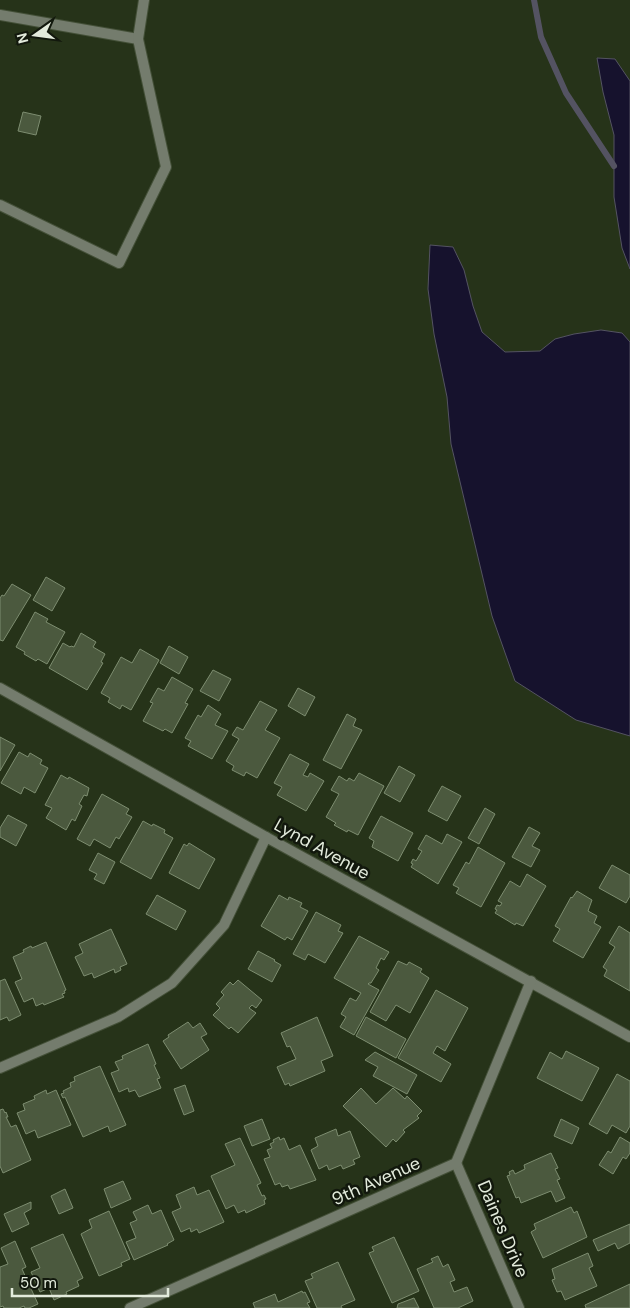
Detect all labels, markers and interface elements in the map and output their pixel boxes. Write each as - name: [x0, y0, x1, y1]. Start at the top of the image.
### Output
- north arrow: [10, 10, 60, 60]
- text: N: [12, 31, 32, 45]
- street label: Lynd Avenue: [270, 813, 374, 885]
- street label: 9th Avenue: [328, 1151, 424, 1211]
- street label: Daines Drive: [472, 1177, 534, 1281]
- scale bar: [12, 1266, 169, 1298]
- text: 50 m: [20, 1273, 57, 1293]

